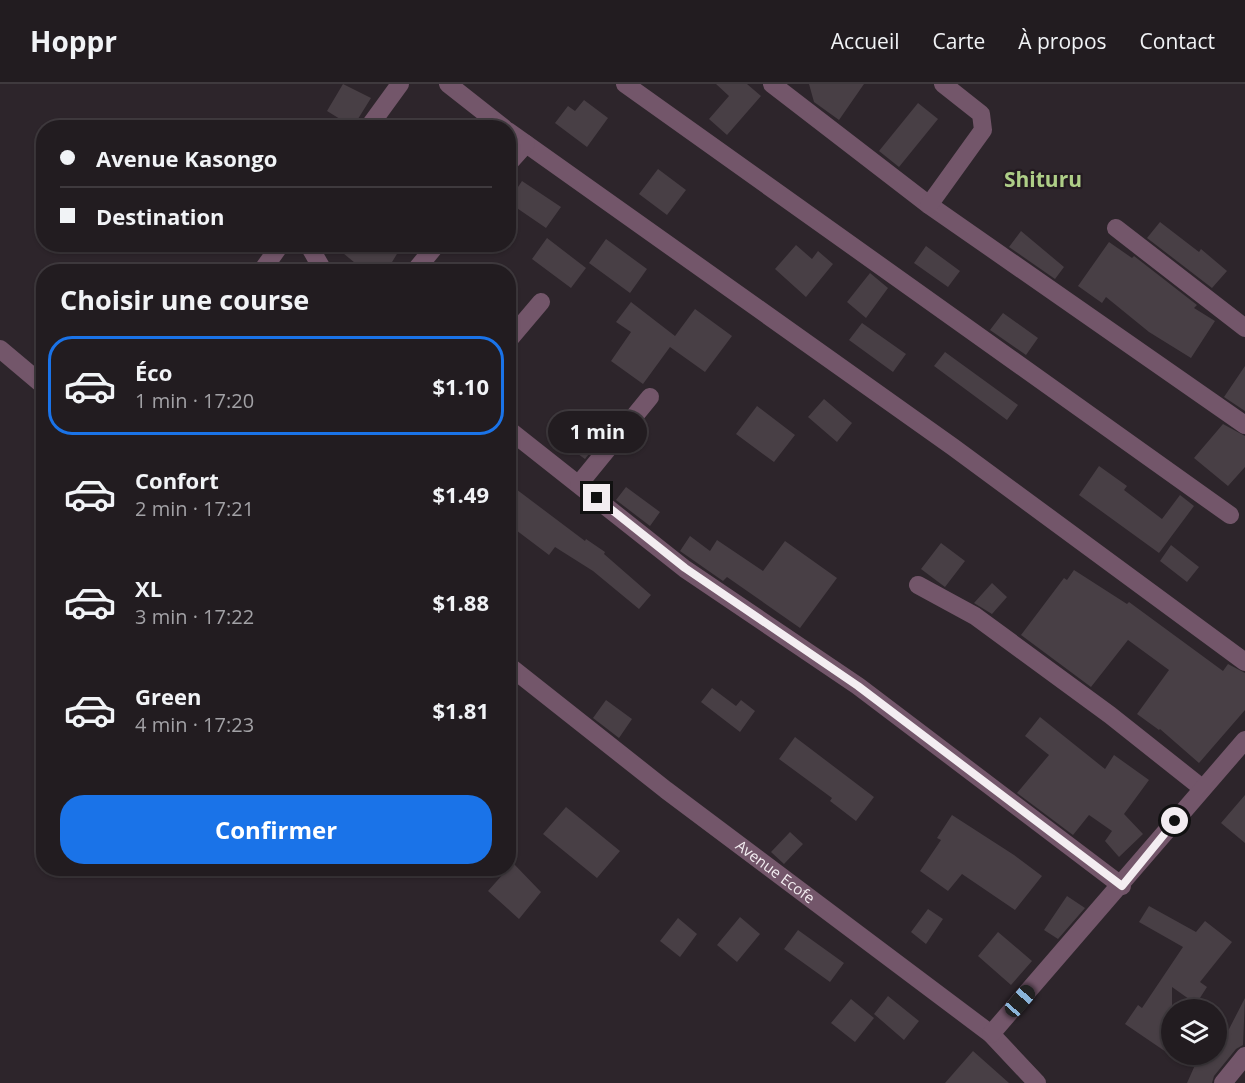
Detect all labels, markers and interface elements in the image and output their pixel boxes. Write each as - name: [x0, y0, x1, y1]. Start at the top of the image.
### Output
- text: Hoppr: [30, 22, 117, 60]
- text: Accueil: [831, 27, 899, 55]
- text: Carte: [932, 27, 985, 55]
- text: À propos: [1018, 27, 1107, 55]
- text: Contact: [1140, 27, 1215, 55]
- text: Avenue Kasongo: [96, 143, 277, 173]
- district label: Shituru: [1004, 165, 1082, 193]
- text: Destination: [96, 201, 225, 231]
- text: Choisir une course: [60, 281, 309, 318]
- text: Éco: [135, 357, 172, 387]
- icon: car: [63, 359, 117, 413]
- text: $1.10: [432, 371, 489, 401]
- text: 1 min · 17:20: [135, 387, 254, 414]
- callout: 1 min: [548, 411, 646, 453]
- text: 1 min: [570, 418, 625, 445]
- text: Confort: [135, 465, 219, 495]
- icon: car: [63, 467, 117, 521]
- text: $1.49: [432, 479, 489, 509]
- route end: [583, 484, 610, 511]
- text: 2 min · 17:21: [135, 495, 254, 522]
- text: XL: [135, 573, 162, 603]
- icon: car: [63, 575, 117, 629]
- text: $1.88: [432, 587, 489, 617]
- text: 3 min · 17:22: [135, 603, 254, 630]
- text: Green: [135, 681, 201, 711]
- icon: car: [63, 683, 117, 737]
- text: $1.81: [432, 695, 489, 725]
- text: 4 min · 17:23: [135, 711, 254, 738]
- button: Confirmer: [60, 795, 492, 864]
- route start: [1161, 807, 1188, 834]
- street label: Avenue Ecofe: [732, 835, 819, 907]
- car: [1001, 982, 1039, 1020]
- map controls: [1161, 999, 1227, 1065]
- button: layers: [1161, 999, 1227, 1065]

